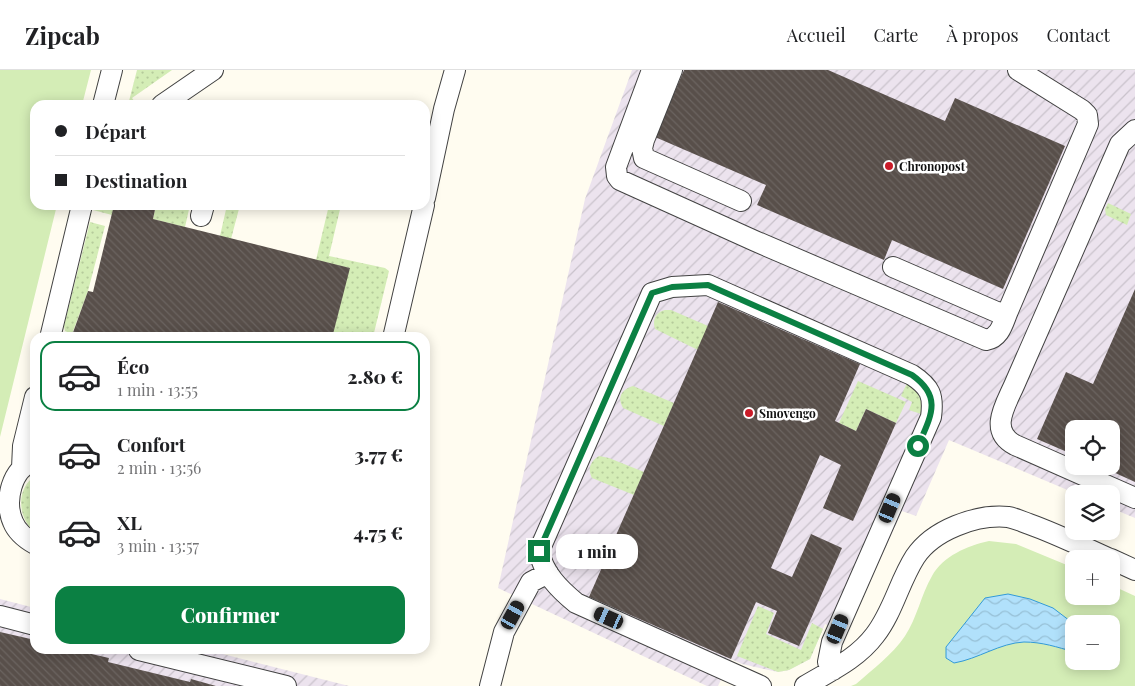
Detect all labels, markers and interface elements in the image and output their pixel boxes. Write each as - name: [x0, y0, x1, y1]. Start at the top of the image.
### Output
- text: Zipcab: [25, 19, 100, 51]
- text: Accueil: [787, 23, 846, 47]
- text: Carte: [874, 23, 918, 47]
- text: À propos: [946, 23, 1019, 47]
- text: Contact: [1047, 23, 1110, 47]
- text: Départ: [85, 118, 146, 144]
- place label: Chronopost: [899, 158, 966, 174]
- marker: Chronopost: [883, 160, 895, 172]
- text: Destination: [85, 167, 187, 193]
- text: Éco: [117, 353, 149, 379]
- icon: car: [57, 354, 102, 399]
- text: 2.80 €: [347, 363, 403, 389]
- text: 1 min · 13:55: [117, 379, 198, 400]
- place label: Smovengo: [759, 405, 816, 421]
- marker: Smovengo: [743, 407, 755, 419]
- map controls: [1065, 420, 1120, 670]
- button: locate: [1065, 420, 1120, 475]
- text: Confort: [117, 431, 185, 457]
- icon: car: [57, 432, 102, 477]
- route start: [907, 435, 929, 457]
- text: 3.77 €: [354, 441, 403, 467]
- text: 2 min · 13:56: [117, 457, 201, 478]
- button: layers: [1065, 485, 1120, 540]
- car: [877, 491, 902, 525]
- text: XL: [117, 509, 142, 535]
- icon: car: [57, 510, 102, 555]
- text: 4.75 €: [354, 519, 403, 545]
- callout: 1 min: [556, 534, 639, 568]
- text: 3 min · 13:57: [117, 535, 199, 556]
- route end: [528, 540, 550, 562]
- text: 1 min: [577, 541, 617, 562]
- button: +: [1065, 550, 1120, 605]
- button: Confirmer: [55, 586, 405, 644]
- car: [499, 598, 526, 632]
- car: [592, 605, 625, 631]
- car: [825, 612, 850, 646]
- button: −: [1065, 615, 1120, 670]

